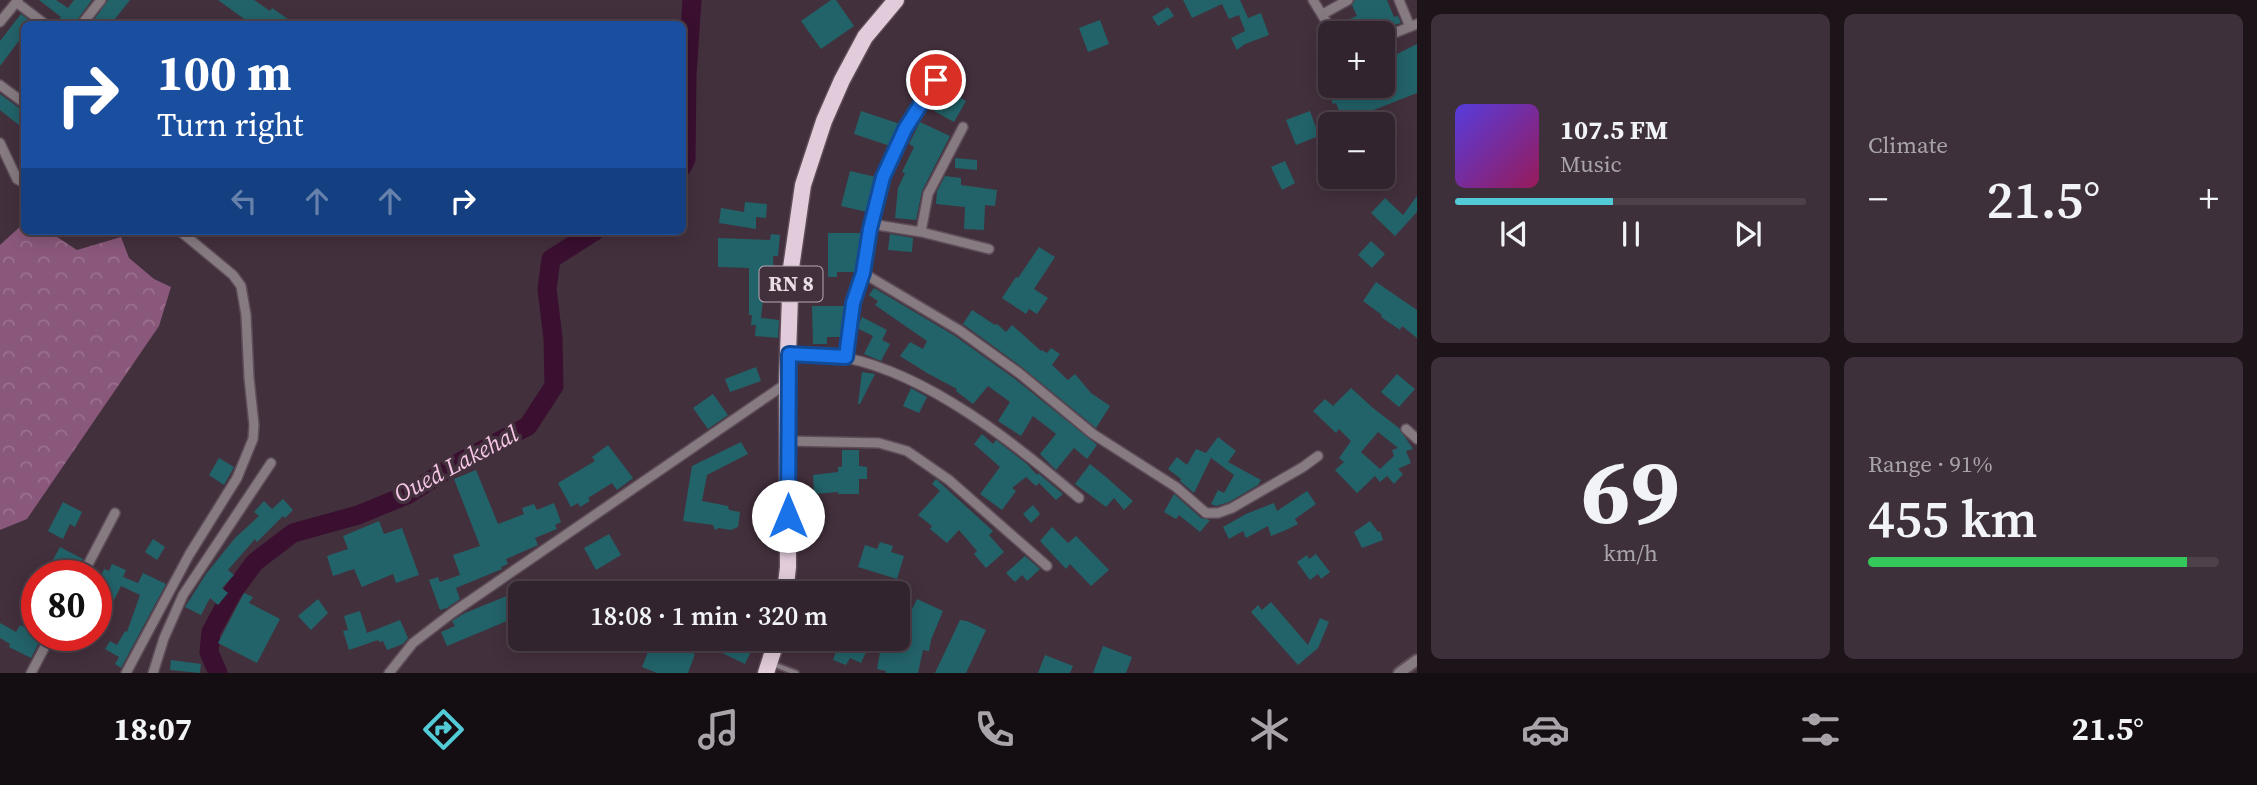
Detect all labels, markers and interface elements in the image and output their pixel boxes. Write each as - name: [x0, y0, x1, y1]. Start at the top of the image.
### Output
- map controls: [1318, 21, 1395, 189]
- button: +: [1318, 21, 1395, 98]
- text: 100 m: [157, 39, 292, 106]
- icon: right: [42, 49, 133, 140]
- pin: [906, 50, 966, 110]
- icon: arrive: [917, 61, 955, 99]
- text: Turn right: [157, 103, 303, 147]
- button: −: [1318, 112, 1395, 189]
- text: 107.5 FM: [1560, 112, 1668, 148]
- text: Climate: [1868, 129, 1948, 161]
- text: Music: [1560, 148, 1622, 180]
- text: 21.5°: [1987, 164, 2100, 235]
- text: −: [1868, 173, 1888, 225]
- text: +: [2199, 173, 2219, 225]
- icon: left: [225, 182, 263, 220]
- icon: ahead: [298, 182, 336, 220]
- icon: ahead: [371, 182, 409, 220]
- icon: right: [444, 182, 482, 220]
- icon: previous: [1495, 215, 1533, 253]
- icon: pause: [1612, 215, 1650, 253]
- icon: next: [1729, 215, 1767, 253]
- road number: RN 8: [760, 266, 822, 302]
- water label: Oued Lakehal: [388, 417, 524, 510]
- text: 69: [1581, 429, 1680, 553]
- text: Range · 91%: [1868, 448, 1993, 480]
- position arrow: [751, 479, 825, 553]
- text: 455 km: [1868, 483, 2037, 554]
- text: km/h: [1603, 537, 1658, 569]
- speed limit sign: 80: [21, 560, 112, 651]
- text: 18:08 · 1 min · 320 m: [590, 598, 828, 634]
- icon: directions: [419, 705, 468, 754]
- icon: music: [694, 705, 743, 754]
- icon: phone: [970, 705, 1019, 754]
- icon: climate: [1245, 705, 1294, 754]
- icon: car: [1521, 705, 1570, 754]
- icon: filters: [1796, 705, 1845, 754]
- text: 18:07: [113, 707, 192, 751]
- text: 21.5°: [2072, 707, 2144, 751]

